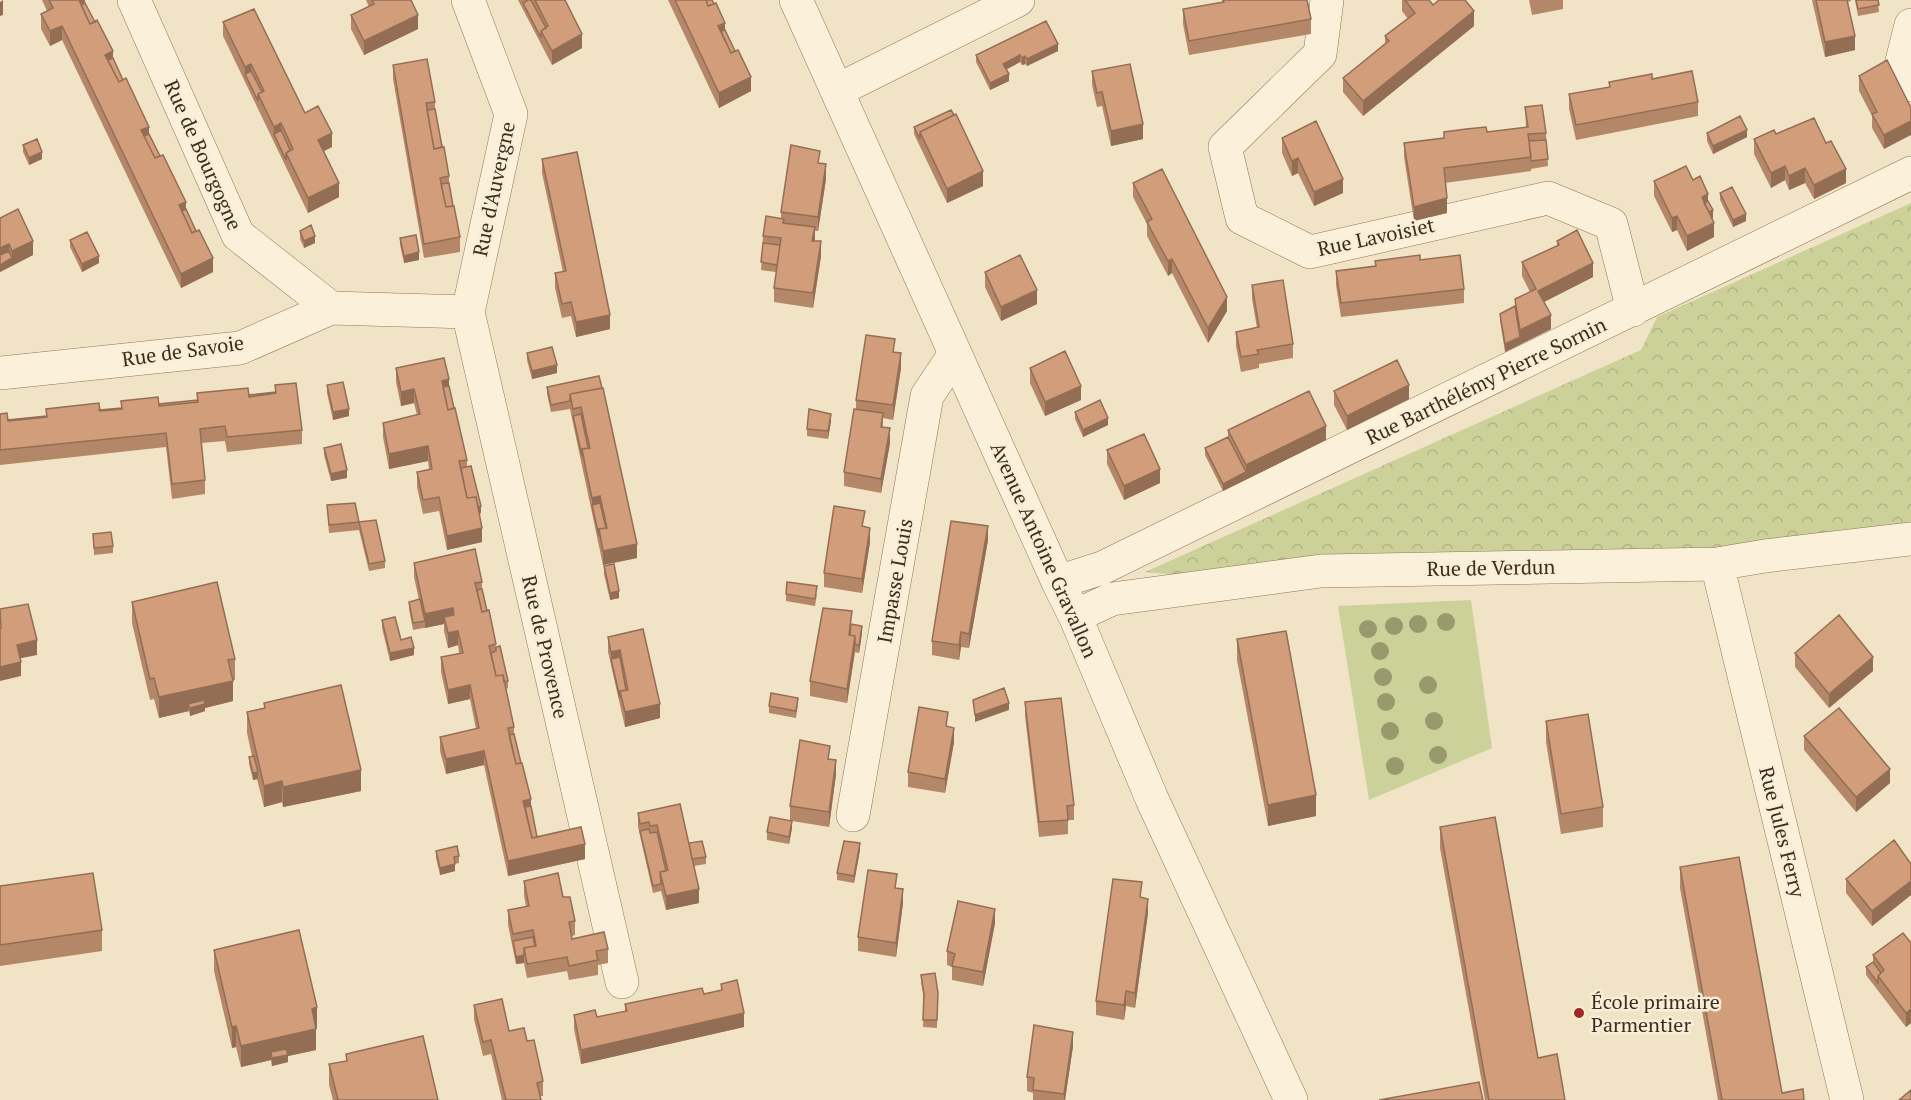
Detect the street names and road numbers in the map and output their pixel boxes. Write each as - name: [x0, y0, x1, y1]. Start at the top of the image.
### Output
- street label: Rue de Bourgogne: [158, 75, 249, 234]
- street label: Rue d'Auvergne: [466, 119, 521, 259]
- street label: Rue Lavoisiet: [1315, 211, 1438, 262]
- street label: Rue Barthélémy Pierre Sornin: [1361, 310, 1611, 451]
- street label: Rue de Savoie: [120, 329, 246, 372]
- street label: Avenue Antoine Gravallon: [985, 438, 1104, 662]
- street label: Impasse Louis: [870, 516, 919, 645]
- street label: Rue de Verdun: [1426, 553, 1556, 582]
- street label: Rue de Provence: [516, 573, 575, 721]
- street label: Rue Jules Ferry: [1753, 764, 1812, 901]

